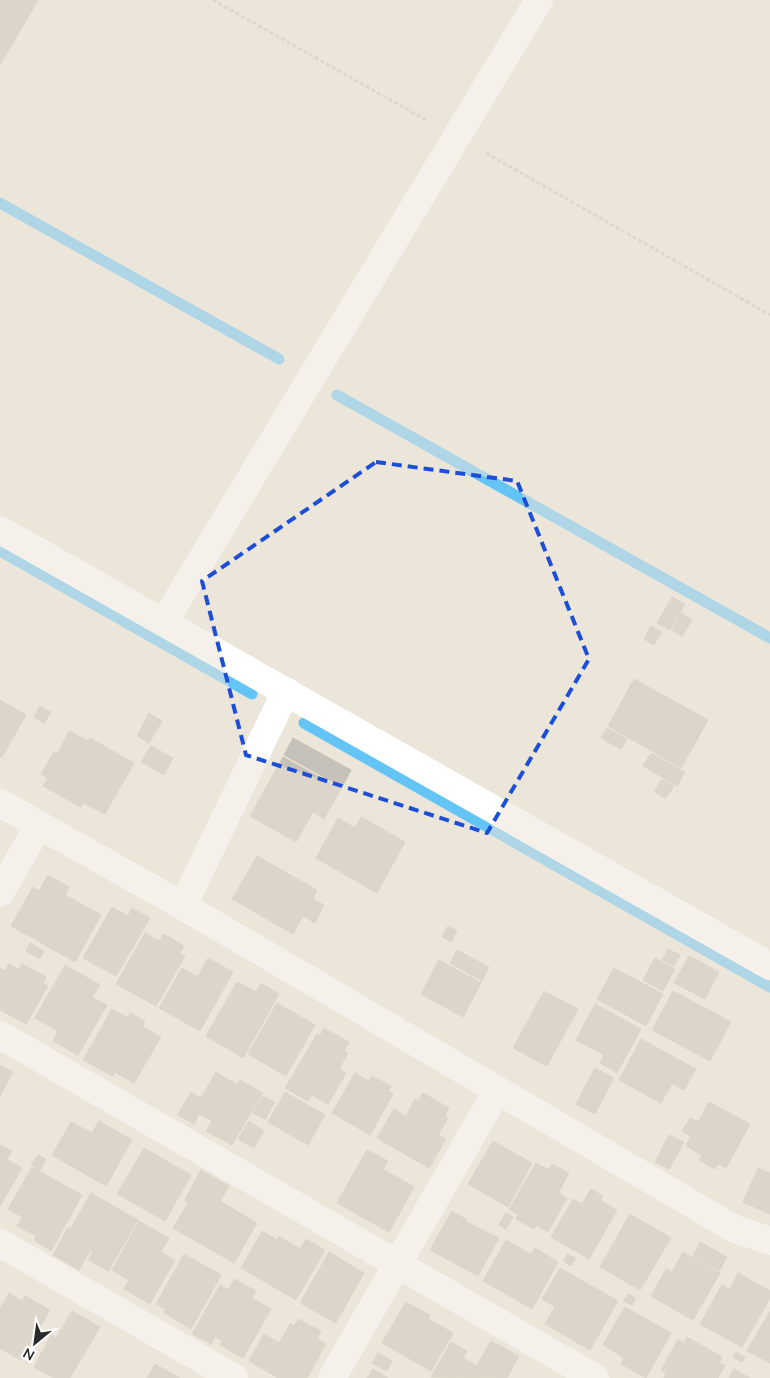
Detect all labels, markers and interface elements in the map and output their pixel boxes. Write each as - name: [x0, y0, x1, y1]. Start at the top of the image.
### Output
- north arrow: [10, 1318, 60, 1368]
- text: N: [20, 1343, 38, 1365]

